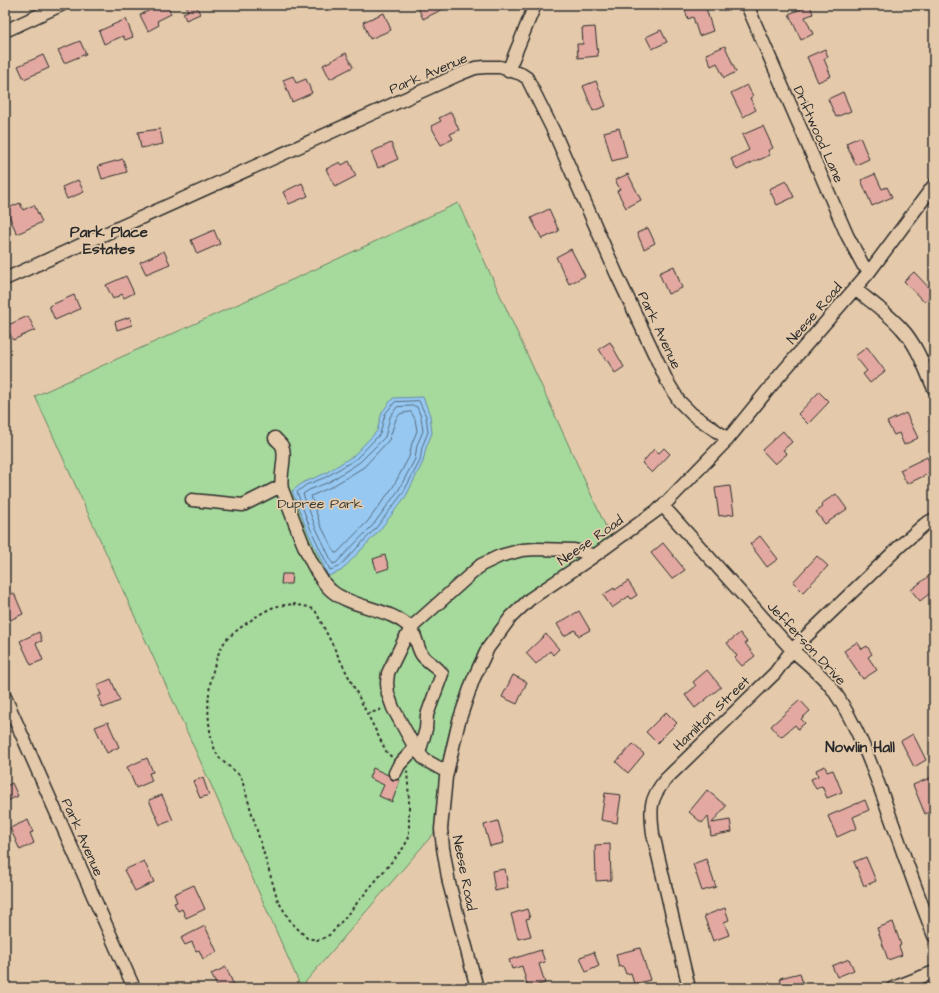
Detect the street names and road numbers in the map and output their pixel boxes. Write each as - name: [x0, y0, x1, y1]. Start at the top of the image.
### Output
- street label: Park Avenue: [386, 48, 471, 99]
- street label: Driftwood Lane: [788, 83, 849, 186]
- street label: Neese Road: [782, 278, 847, 349]
- street label: Park Avenue: [632, 288, 686, 373]
- street label: Neese Road: [554, 511, 628, 571]
- street label: Jefferson Drive: [762, 597, 851, 690]
- street label: Hamilton Street: [669, 672, 755, 756]
- street label: Park Avenue: [56, 795, 108, 880]
- street label: Neese Road: [447, 834, 481, 913]

